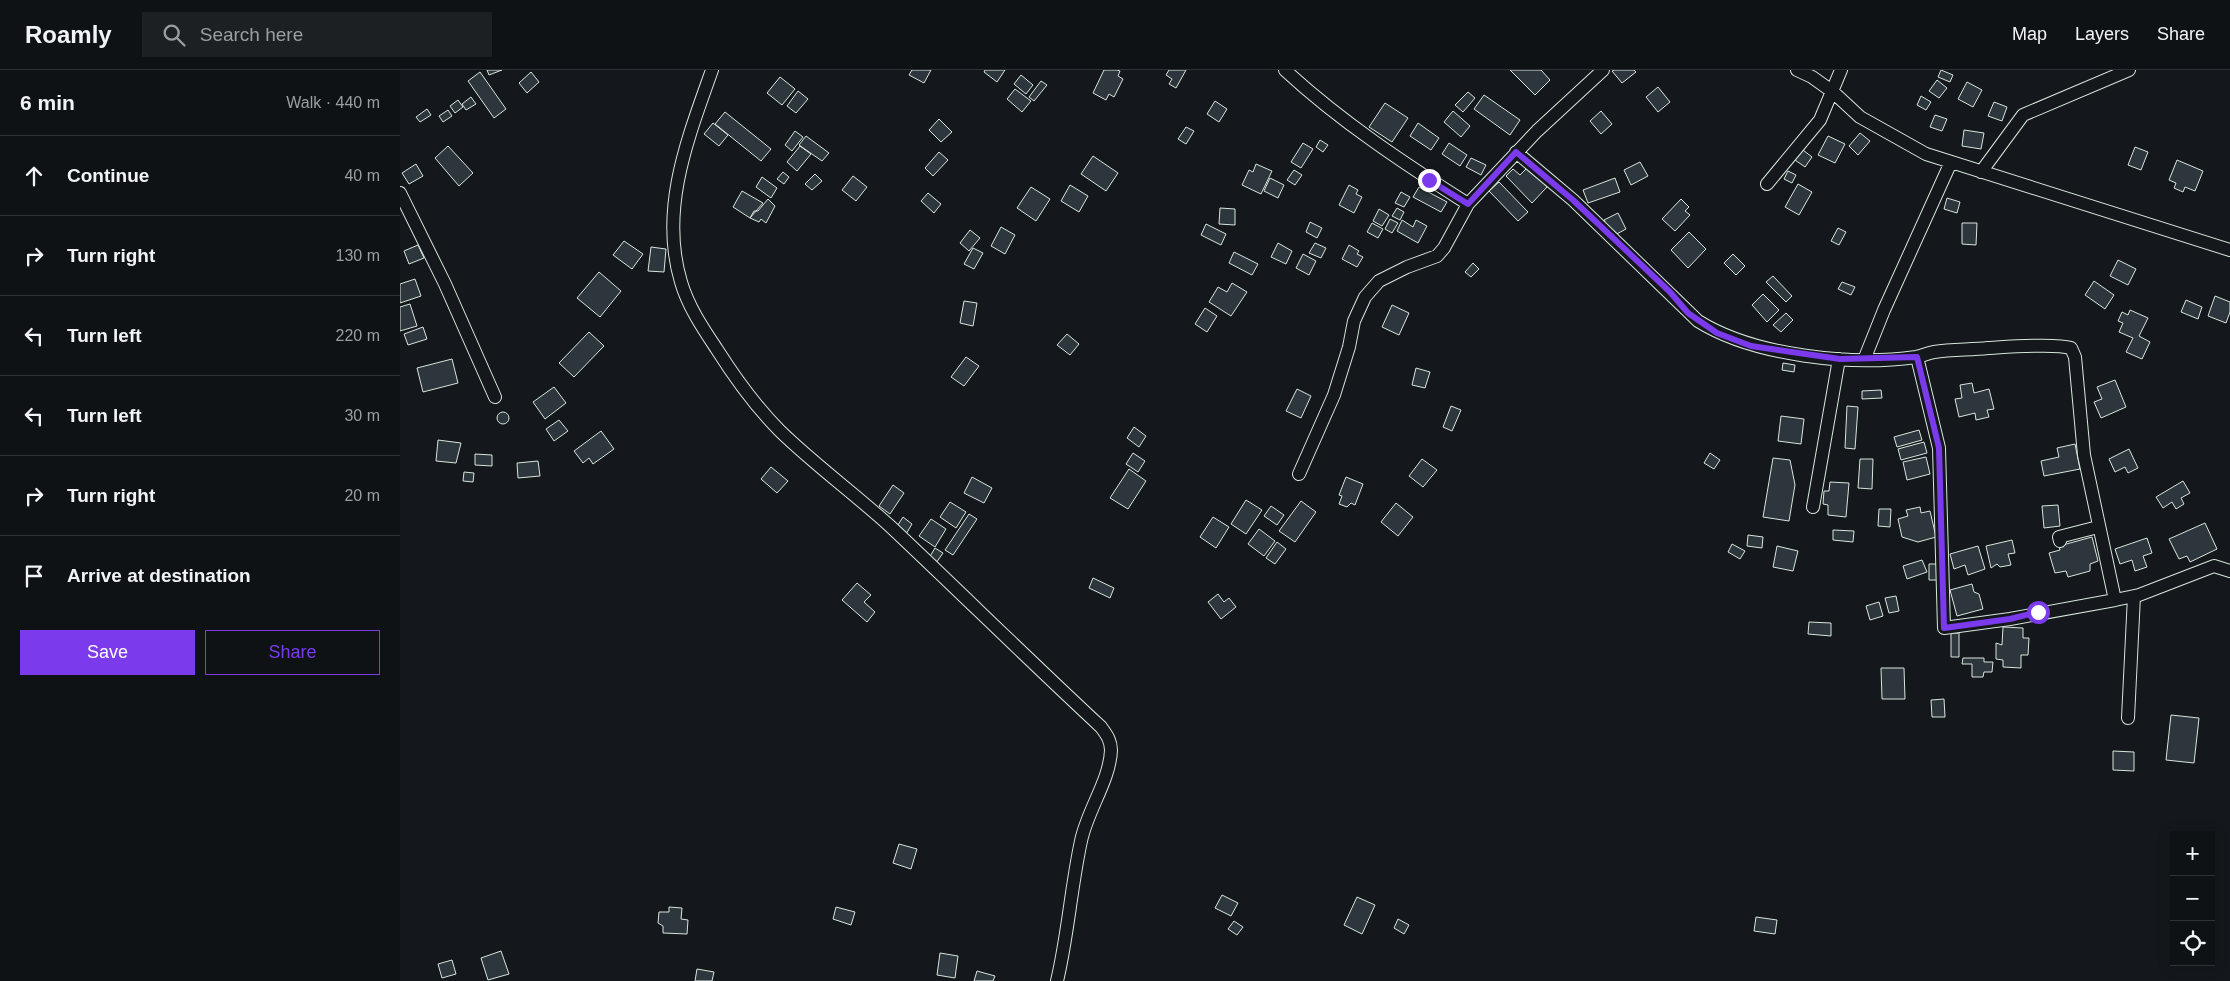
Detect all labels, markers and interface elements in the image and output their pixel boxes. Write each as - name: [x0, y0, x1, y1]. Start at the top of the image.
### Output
- search box: [142, 12, 492, 57]
- text: Roamly: [25, 21, 112, 48]
- icon: search: [160, 21, 188, 49]
- text: Search here: [200, 24, 303, 45]
- text: Map: [2012, 24, 2047, 44]
- text: Layers: [2075, 24, 2129, 44]
- text: Share: [2157, 24, 2205, 44]
- text: 6 min: [20, 91, 75, 114]
- text: Walk · 440 m: [286, 94, 380, 111]
- icon: ahead: [20, 162, 48, 190]
- text: Continue: [67, 165, 149, 186]
- text: 40 m: [344, 167, 380, 184]
- route end: [1418, 169, 1441, 192]
- icon: right: [20, 242, 48, 270]
- text: Turn right: [67, 245, 155, 266]
- text: 130 m: [336, 247, 380, 264]
- icon: left: [20, 322, 48, 350]
- text: Turn left: [67, 325, 142, 346]
- text: 220 m: [336, 327, 380, 344]
- icon: left: [20, 402, 48, 430]
- text: Turn left: [67, 405, 142, 426]
- text: 30 m: [344, 407, 380, 424]
- icon: right: [20, 482, 48, 510]
- text: Turn right: [67, 485, 155, 506]
- text: 20 m: [344, 487, 380, 504]
- icon: arrive: [20, 562, 48, 590]
- text: Arrive at destination: [67, 565, 251, 586]
- route start: [2027, 601, 2050, 624]
- button: Save: [20, 630, 195, 675]
- button: Share: [205, 630, 380, 675]
- map controls: [2170, 831, 2215, 966]
- button: +: [2170, 831, 2215, 876]
- button: −: [2170, 876, 2215, 921]
- button: locate: [2170, 921, 2215, 966]

